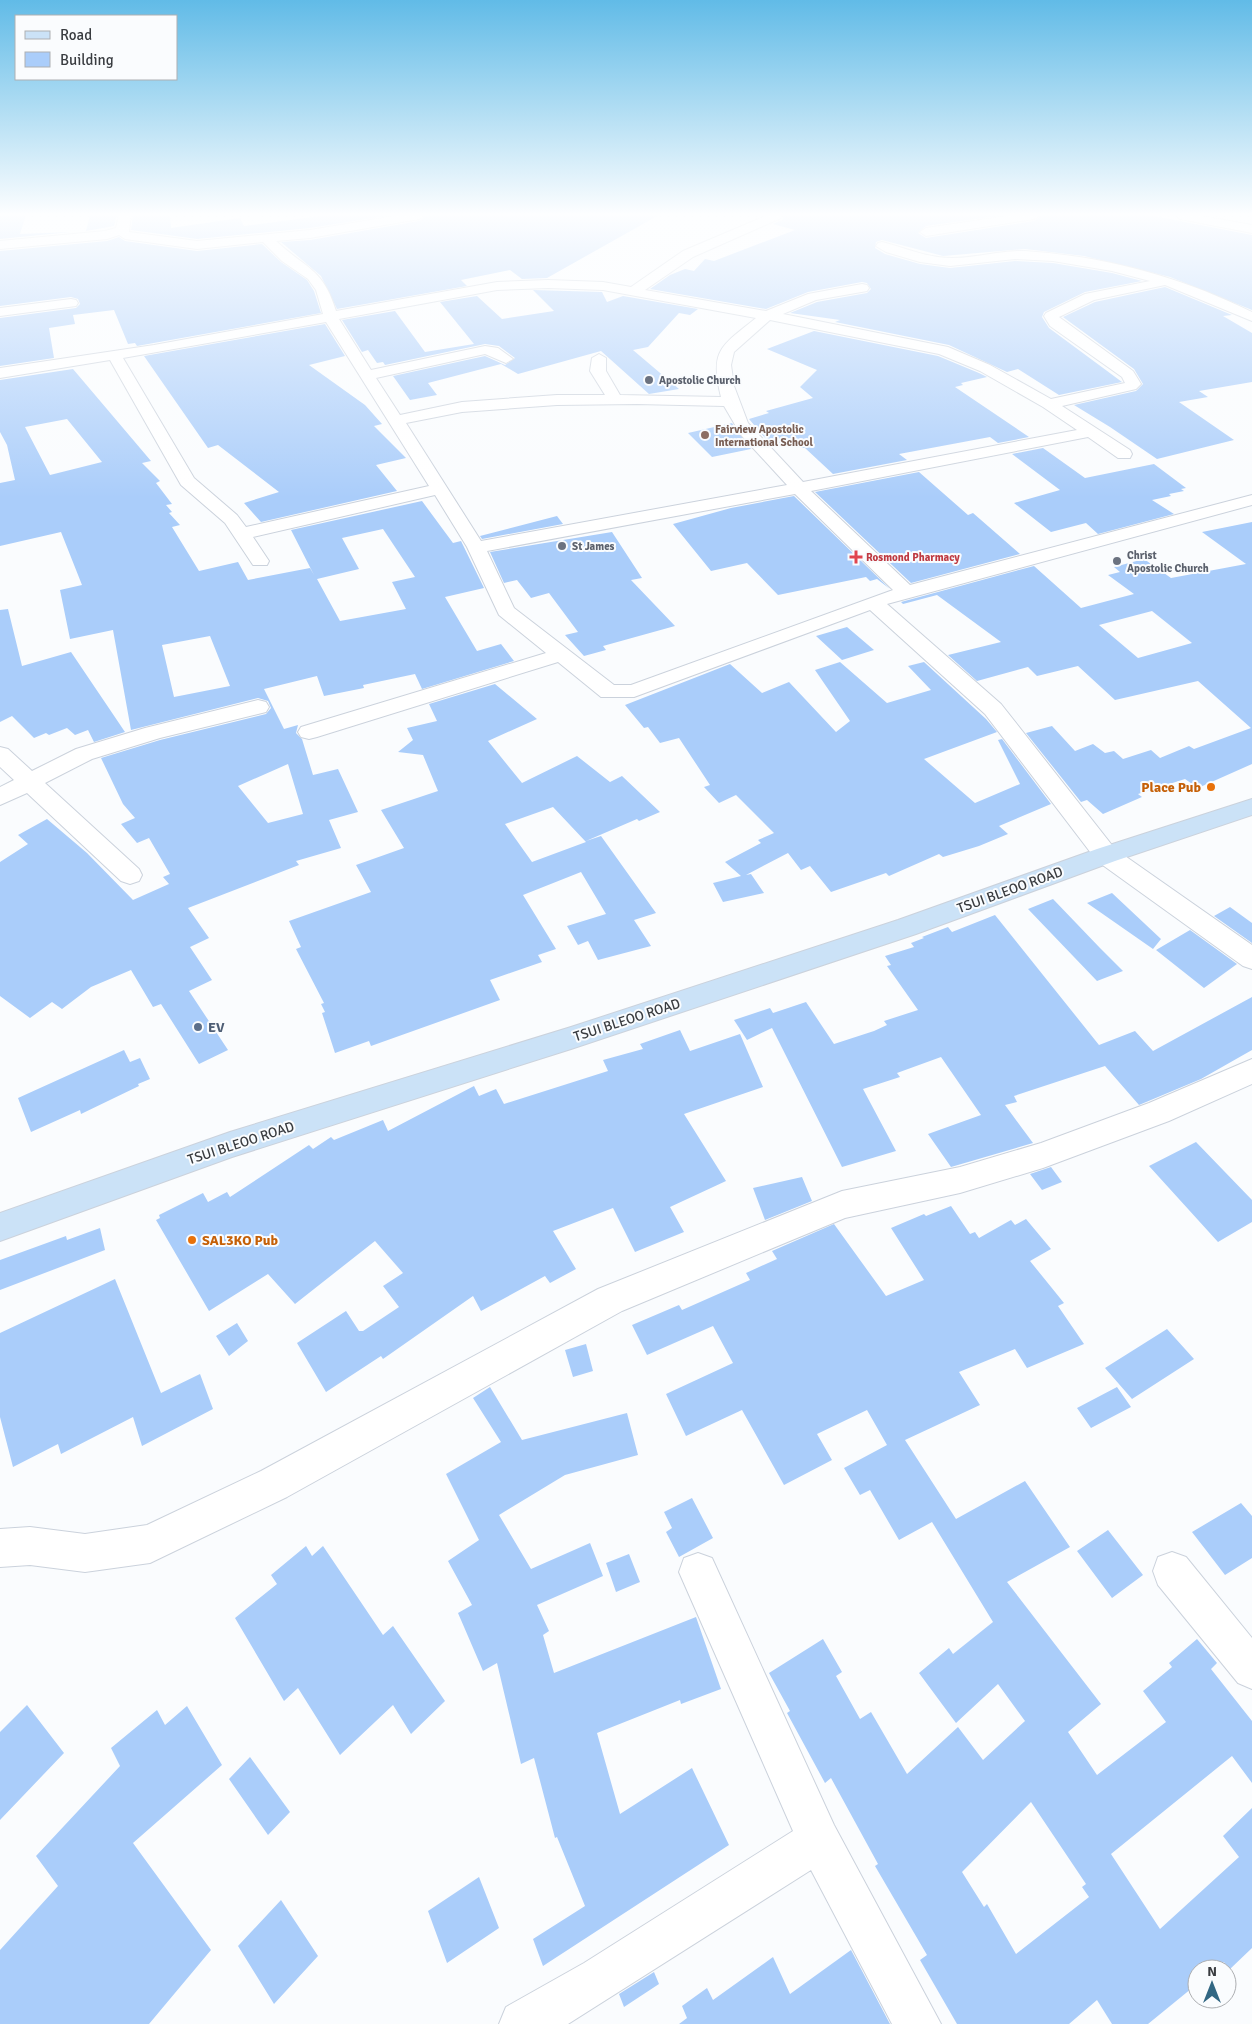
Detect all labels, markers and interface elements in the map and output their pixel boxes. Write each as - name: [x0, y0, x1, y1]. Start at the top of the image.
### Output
- legend: [15, 15, 178, 80]
- text: Road: [60, 26, 92, 44]
- text: Building: [60, 51, 114, 69]
- marker: Apostolic Church: [643, 374, 655, 386]
- place label: Apostolic Church: [659, 374, 741, 387]
- place label: Fairview Apostolic International School: [715, 423, 813, 449]
- marker: Fairview Apostolic International School: [699, 429, 711, 441]
- marker: St James: [556, 540, 568, 552]
- place label: St James: [572, 540, 615, 553]
- place label: Christ Apostolic Church: [1127, 549, 1209, 575]
- marker: Rosmond Pharmacy: [850, 551, 862, 563]
- place label: Rosmond Pharmacy: [866, 551, 960, 564]
- marker: Christ Apostolic Church: [1111, 555, 1123, 567]
- place label: Place Pub: [1141, 779, 1201, 796]
- marker: Place Pub: [1205, 781, 1217, 793]
- street label: TSUI BLEOO ROAD: [955, 863, 1065, 917]
- street label: TSUI BLEOO ROAD: [572, 995, 682, 1045]
- place label: EV: [208, 1019, 225, 1036]
- marker: EV: [192, 1021, 204, 1033]
- street label: TSUI BLEOO ROAD: [186, 1118, 296, 1168]
- place label: SAL3KO Pub: [202, 1232, 278, 1249]
- marker: SAL3KO Pub: [186, 1234, 198, 1246]
- north arrow: [1187, 1959, 1237, 2009]
- text: N: [1207, 1963, 1217, 1980]

